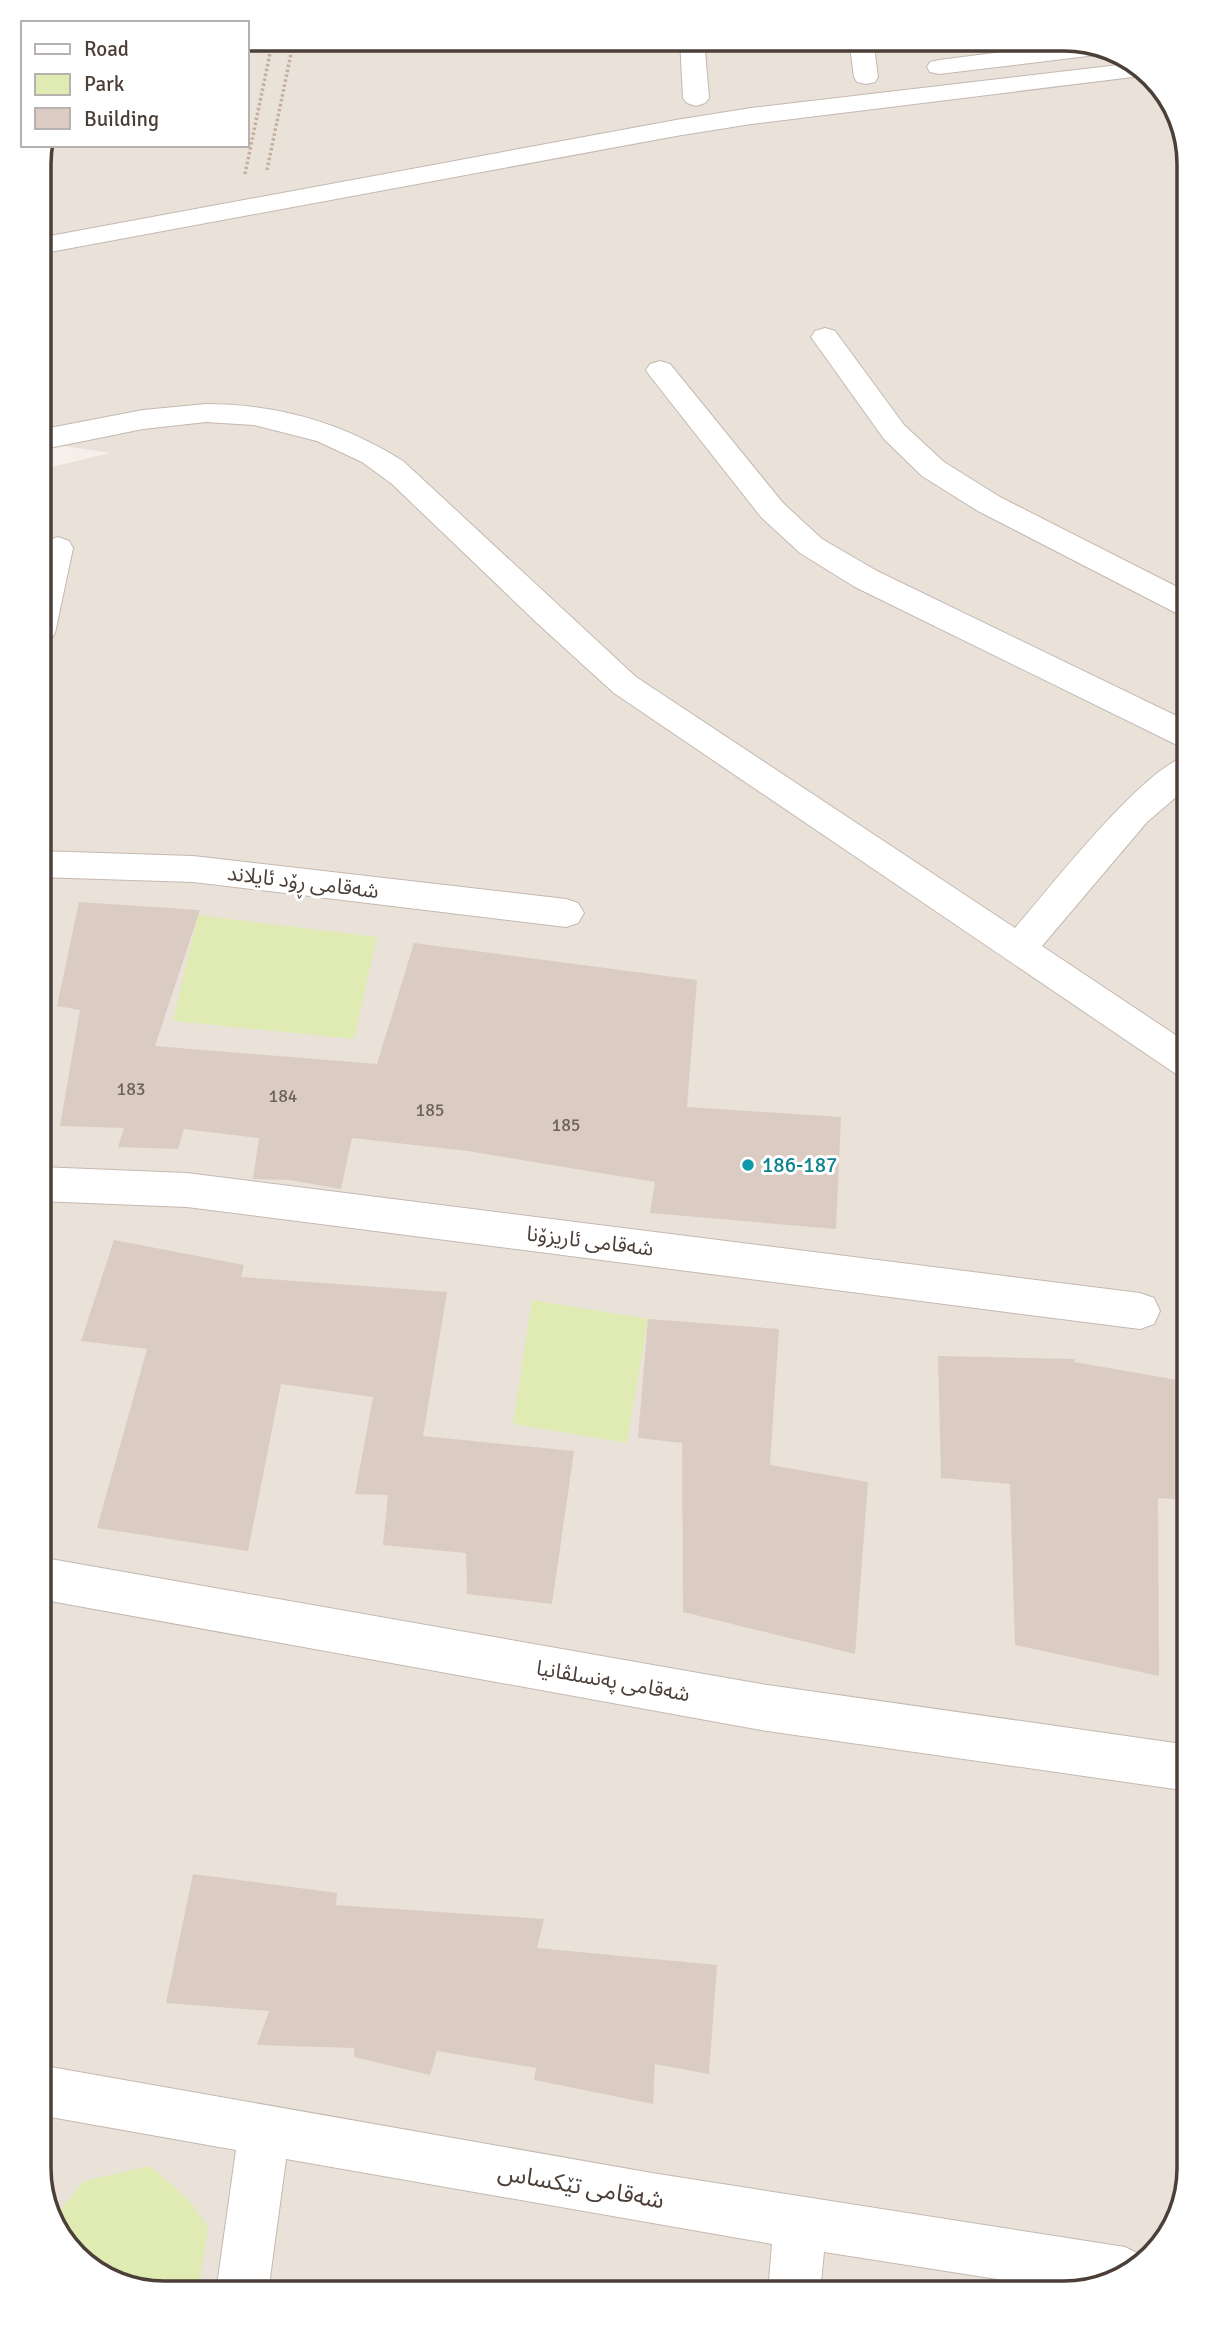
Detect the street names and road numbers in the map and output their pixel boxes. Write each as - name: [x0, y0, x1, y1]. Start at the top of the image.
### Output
- street label: شەقامی ڕۆد ئایلاند: [225, 860, 380, 909]
- street label: شەقامی ئاریزۆنا: [525, 1220, 655, 1262]
- street label: شەقامی پەنسلڤانیا: [534, 1655, 692, 1707]
- street label: شەقامی تێکساس: [495, 2157, 667, 2215]

